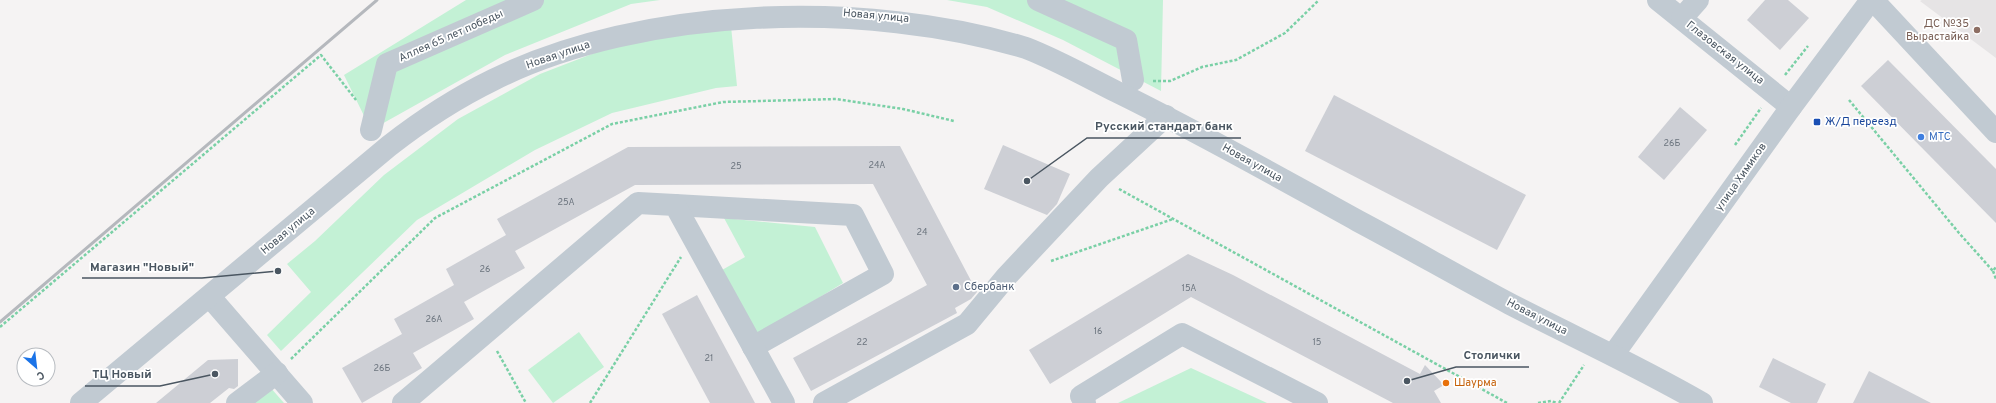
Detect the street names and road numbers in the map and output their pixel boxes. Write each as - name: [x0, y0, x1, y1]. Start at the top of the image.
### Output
- street label: Новая улица: [842, 6, 910, 26]
- street label: Аллея 65 лет победы: [397, 7, 505, 65]
- street label: Глазовская улица: [1683, 18, 1767, 88]
- street label: Новая улица: [524, 38, 592, 72]
- street label: улица Химиков: [1712, 140, 1770, 214]
- street label: Новая улица: [1220, 141, 1285, 185]
- street label: Новая улица: [258, 204, 318, 258]
- street label: Новая улица: [1504, 296, 1570, 338]

